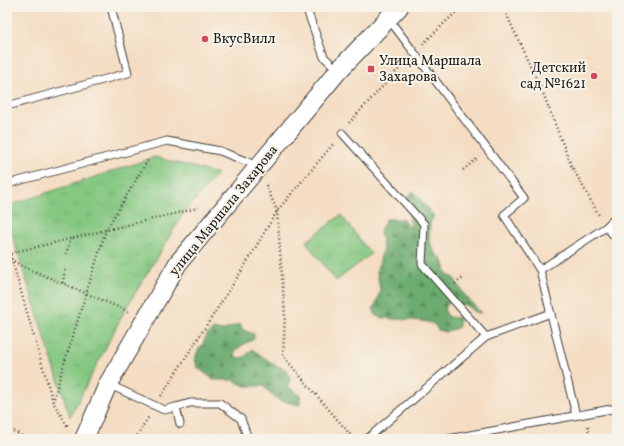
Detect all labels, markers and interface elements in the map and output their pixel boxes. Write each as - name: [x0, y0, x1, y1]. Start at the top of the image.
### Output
- place label: ВкусВилл: [213, 30, 276, 49]
- marker: ВкусВилл: [200, 34, 210, 44]
- place label: Улица Маршала Захарова: [379, 52, 482, 87]
- place label: Детский сад №1621: [520, 59, 586, 94]
- marker: Улица Маршала Захарова: [366, 64, 376, 74]
- marker: Детский сад №1621: [589, 71, 599, 81]
- street label: улица Маршала Захарова: [165, 141, 283, 281]

